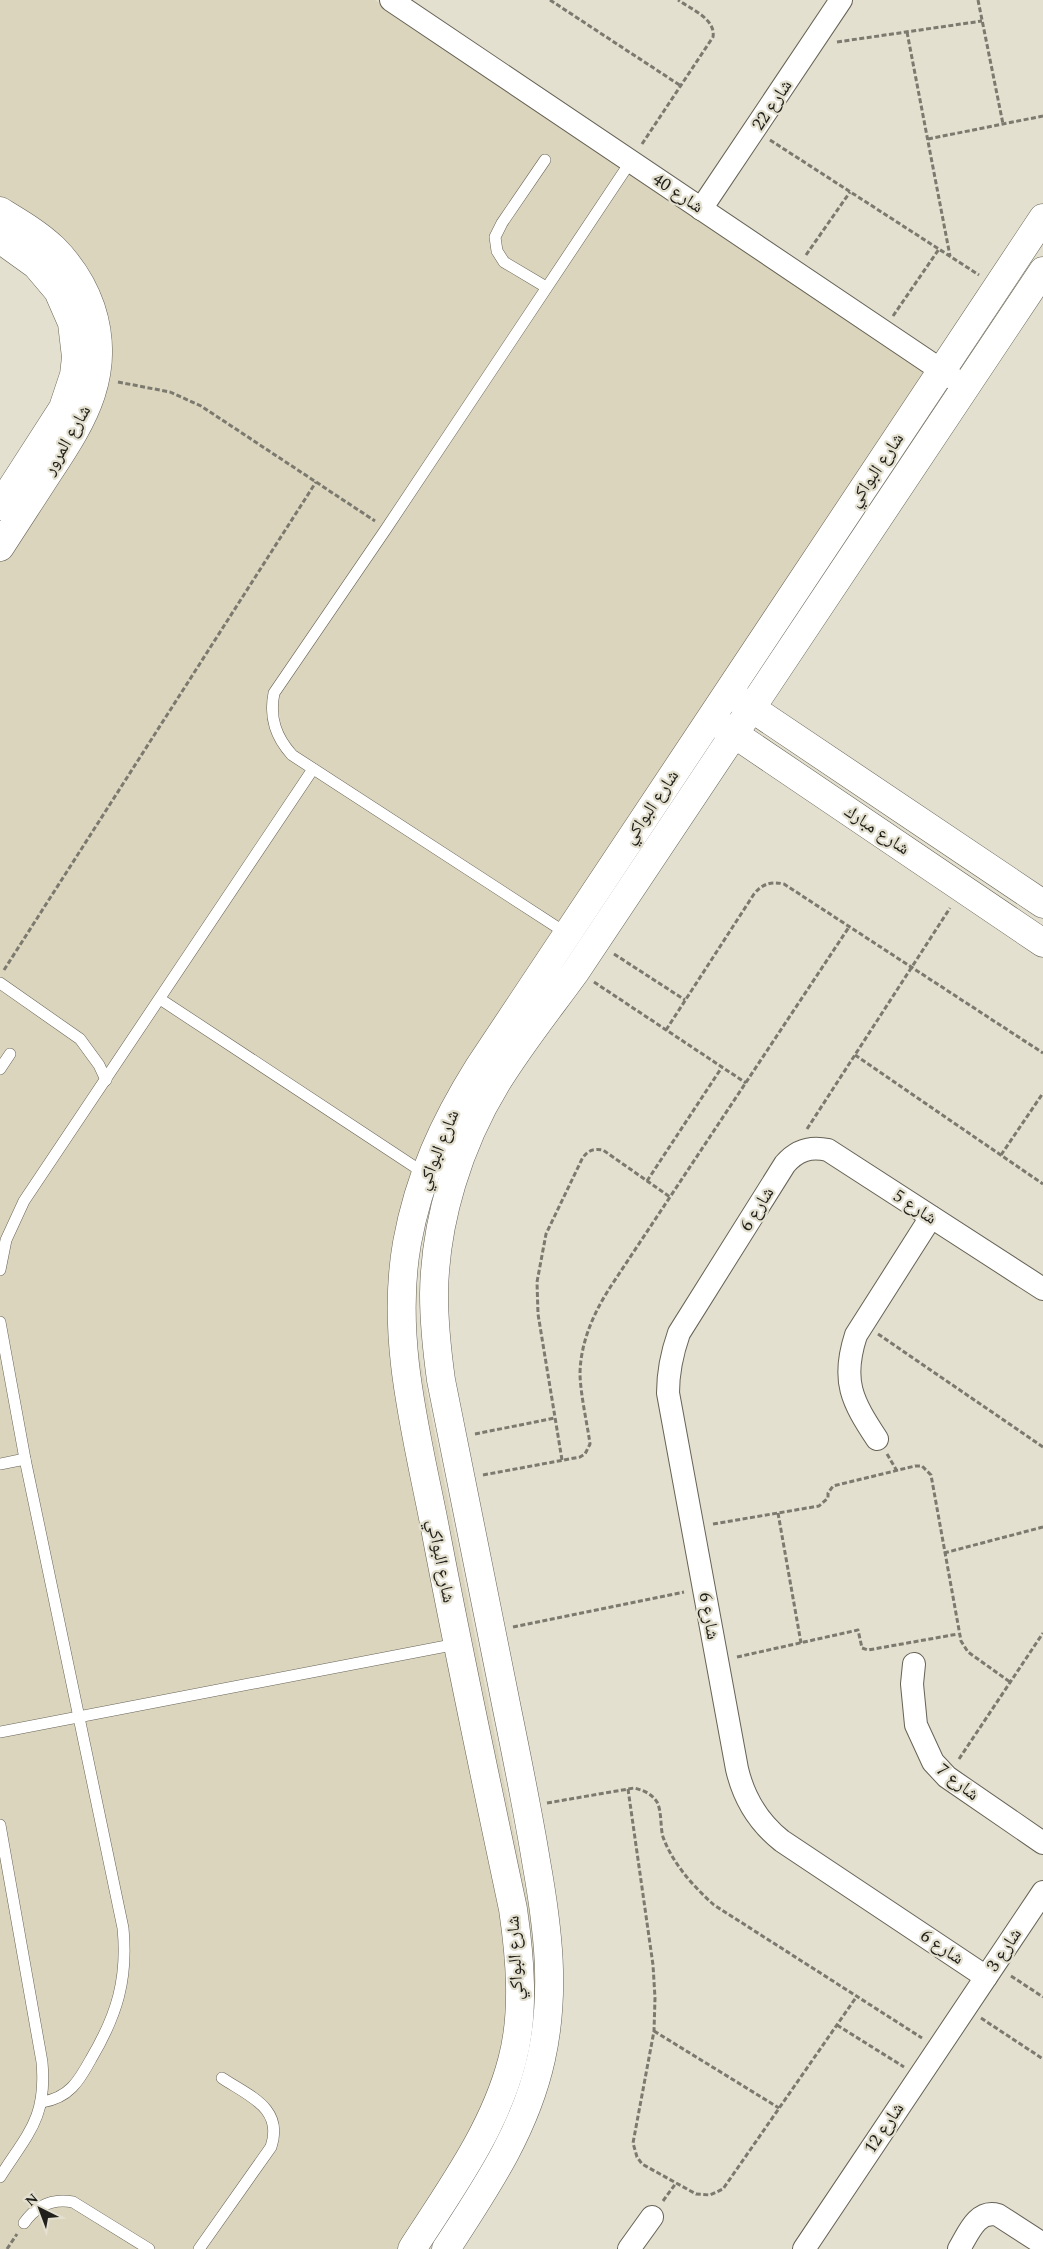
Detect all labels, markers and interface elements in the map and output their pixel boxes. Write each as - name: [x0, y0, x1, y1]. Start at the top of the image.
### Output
- street label: شارع 22: [745, 74, 799, 136]
- street label: شارع 40: [647, 166, 709, 220]
- street label: شارع المرور: [36, 400, 98, 481]
- street label: شارع البواكي: [841, 427, 911, 513]
- street label: شارع البواكي: [616, 764, 686, 850]
- street label: شارع مبارك: [839, 798, 915, 862]
- street label: شارع البواكي: [410, 1106, 467, 1195]
- street label: شارع 6: [733, 1182, 781, 1236]
- street label: شارع 5: [888, 1183, 942, 1231]
- street label: شارع البواكي: [419, 1517, 462, 1605]
- street label: شارع 6: [692, 1590, 726, 1642]
- street label: شارع 7: [931, 1757, 985, 1807]
- street label: شارع البواكي: [499, 1915, 531, 2001]
- street label: شارع 6: [915, 1922, 969, 1972]
- street label: شارع 3: [979, 1923, 1029, 1977]
- street label: شارع 12: [857, 2097, 911, 2159]
- north arrow: [15, 2184, 65, 2234]
- text: N: [20, 2188, 43, 2211]

